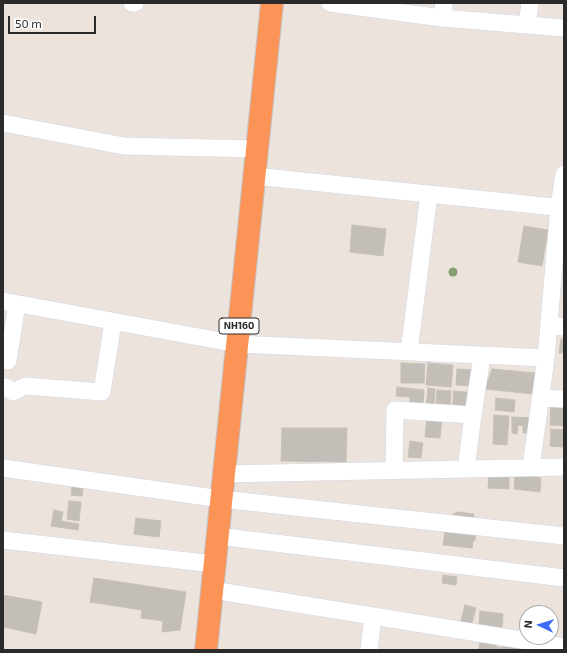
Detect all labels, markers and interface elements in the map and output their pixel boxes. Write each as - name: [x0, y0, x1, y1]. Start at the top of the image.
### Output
- scale bar: [10, 8, 98, 34]
- text: 50 m: [15, 16, 42, 30]
- road number: NH160: [219, 318, 259, 334]
- north arrow: [519, 605, 559, 645]
- text: N: [521, 620, 534, 629]

